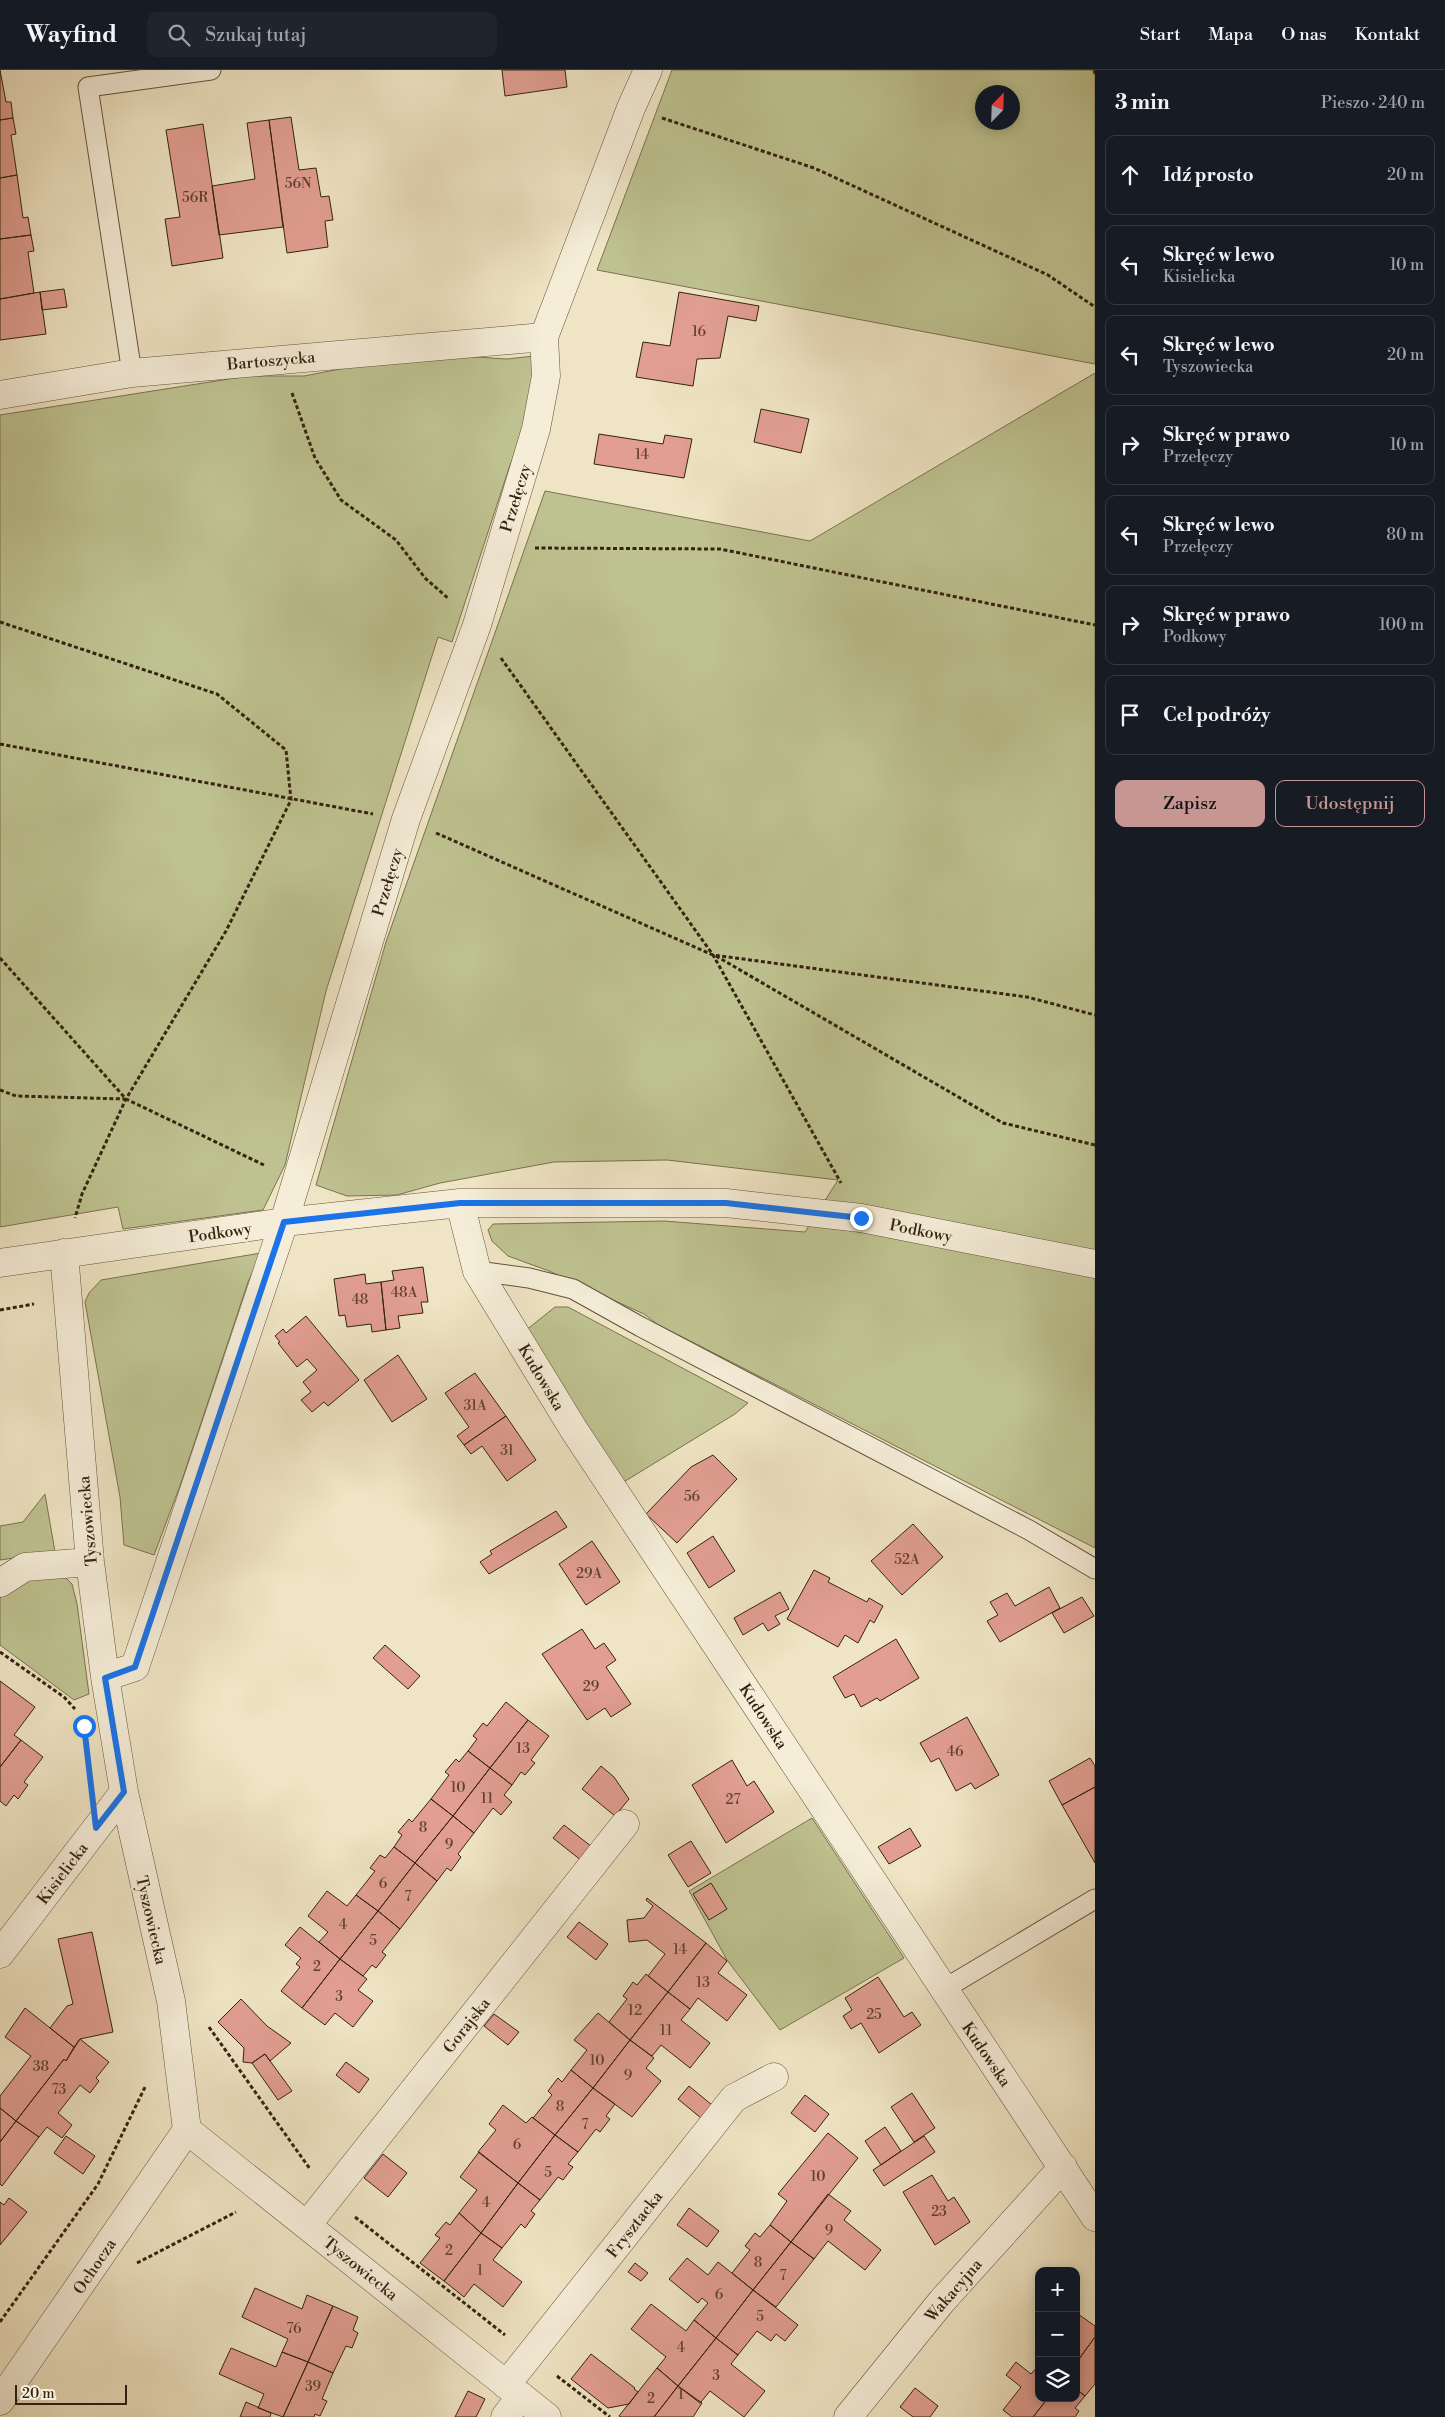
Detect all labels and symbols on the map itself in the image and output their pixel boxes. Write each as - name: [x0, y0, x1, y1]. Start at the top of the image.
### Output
- north arrow: [975, 85, 1020, 130]
- house number: 56N: [285, 175, 312, 193]
- house number: 56R: [182, 189, 208, 207]
- house number: 16: [692, 323, 707, 341]
- street label: Bartoszycka: [225, 347, 317, 375]
- house number: 14: [635, 446, 649, 464]
- street label: Przełęczy: [496, 462, 536, 535]
- street label: Przełęczy: [368, 846, 408, 919]
- route end: [850, 1207, 873, 1230]
- street label: Podkowy: [888, 1215, 954, 1247]
- street label: Podkowy: [187, 1219, 253, 1247]
- house number: 48A: [391, 1284, 418, 1302]
- house number: 48: [352, 1291, 368, 1309]
- street label: Kudowska: [513, 1341, 569, 1415]
- house number: 31A: [463, 1397, 487, 1415]
- house number: 31: [500, 1442, 514, 1460]
- street label: Tyszowiecka: [74, 1474, 102, 1567]
- house number: 56: [684, 1488, 701, 1506]
- house number: 52A: [894, 1551, 920, 1569]
- house number: 29A: [576, 1565, 602, 1583]
- house number: 29: [583, 1678, 599, 1696]
- street label: Kudowska: [735, 1680, 792, 1754]
- route start: [73, 1715, 96, 1738]
- house number: 13: [516, 1740, 530, 1758]
- house number: 46: [947, 1743, 964, 1761]
- house number: 10: [451, 1779, 465, 1797]
- house number: 11: [481, 1790, 493, 1808]
- house number: 27: [726, 1791, 740, 1809]
- house number: 8: [419, 1819, 427, 1837]
- house number: 9: [445, 1836, 453, 1854]
- street label: Kisielicka: [33, 1838, 93, 1909]
- street label: Tyszowiecka: [131, 1874, 171, 1967]
- house number: 6: [379, 1875, 388, 1893]
- house number: 7: [404, 1888, 412, 1906]
- house number: 4: [339, 1916, 347, 1934]
- house number: 5: [369, 1932, 377, 1950]
- house number: 14: [673, 1941, 687, 1959]
- house number: 2: [313, 1958, 321, 1976]
- house number: 13: [696, 1974, 710, 1992]
- house number: 3: [335, 1988, 343, 2006]
- street label: Gorajska: [439, 1993, 495, 2057]
- house number: 12: [628, 2002, 642, 2020]
- house number: 25: [866, 2006, 882, 2024]
- street label: Kudowska: [957, 2018, 1016, 2092]
- house number: 11: [660, 2022, 672, 2040]
- house number: 10: [590, 2052, 604, 2070]
- house number: 38: [33, 2058, 49, 2076]
- house number: 9: [624, 2067, 632, 2085]
- house number: 73: [52, 2081, 67, 2099]
- house number: 8: [556, 2098, 564, 2116]
- house number: 7: [581, 2116, 589, 2134]
- house number: 6: [513, 2136, 522, 2154]
- house number: 5: [544, 2164, 552, 2182]
- house number: 10: [811, 2168, 825, 2186]
- street label: Frysztacka: [602, 2186, 668, 2262]
- house number: 4: [482, 2194, 490, 2212]
- house number: 23: [931, 2203, 947, 2221]
- house number: 9: [825, 2222, 833, 2240]
- street label: Tyszowiecka: [319, 2233, 403, 2306]
- street label: Ochocza: [69, 2234, 121, 2298]
- house number: 2: [445, 2242, 453, 2260]
- house number: 8: [754, 2254, 762, 2272]
- street label: Wakacyjna: [920, 2254, 987, 2327]
- house number: 1: [477, 2262, 483, 2280]
- house number: 7: [779, 2267, 787, 2285]
- house number: 6: [715, 2286, 724, 2304]
- house number: 5: [756, 2308, 764, 2326]
- house number: 76: [286, 2320, 302, 2338]
- house number: 4: [677, 2339, 685, 2357]
- house number: 3: [712, 2367, 720, 2385]
- house number: 39: [305, 2378, 321, 2396]
- scale bar: [15, 2382, 128, 2405]
- house number: 1: [678, 2386, 684, 2404]
- house number: 2: [647, 2390, 655, 2408]

